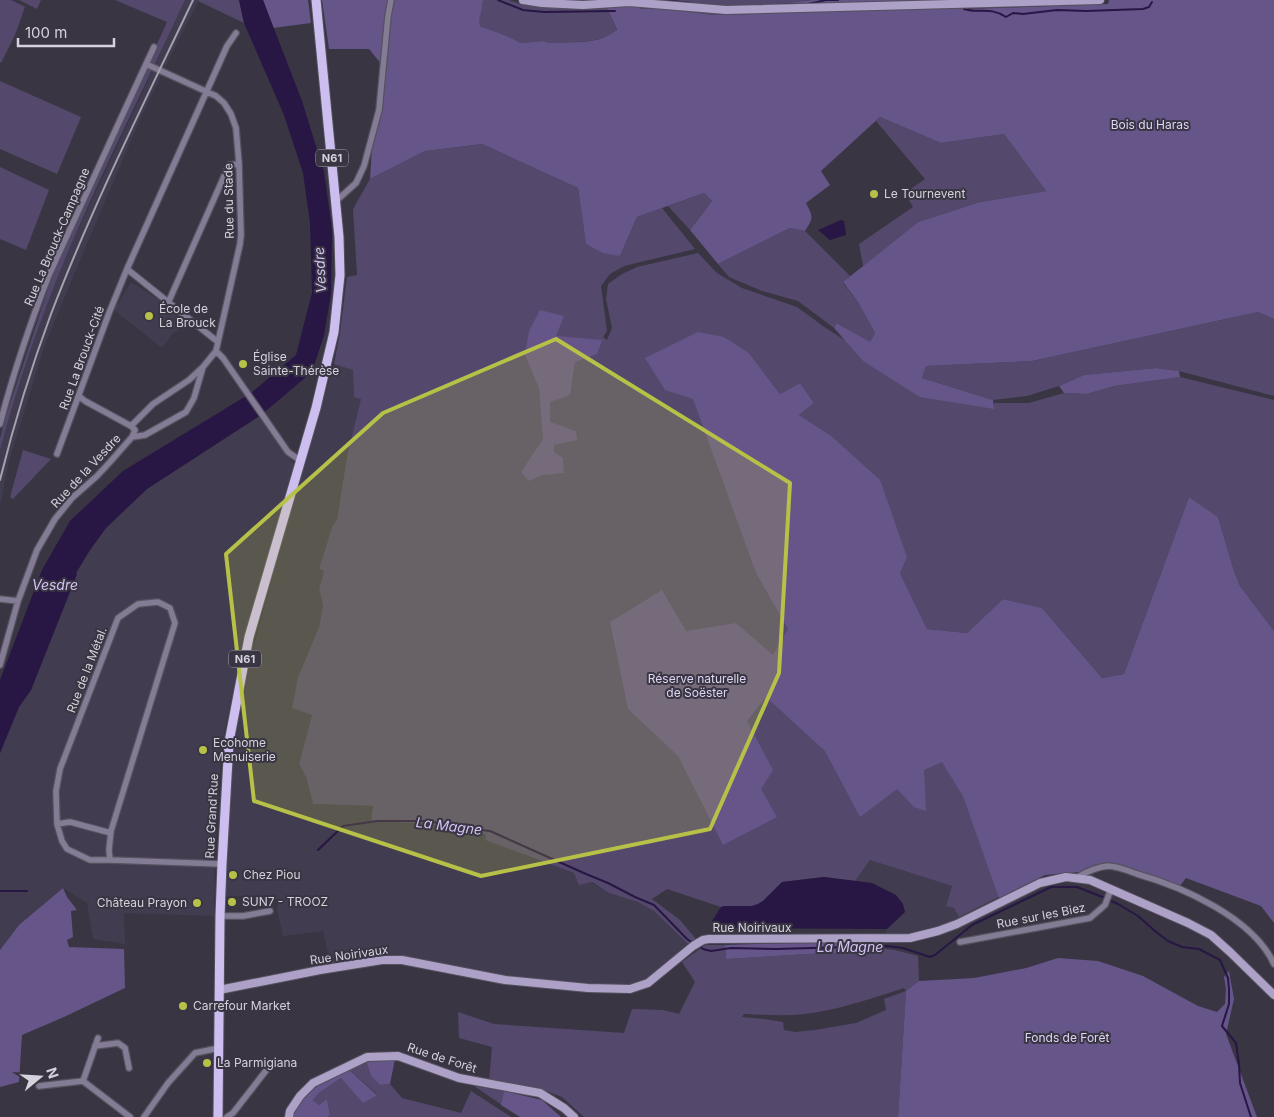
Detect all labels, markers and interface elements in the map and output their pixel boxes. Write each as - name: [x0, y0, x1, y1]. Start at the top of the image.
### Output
- scale bar: [18, 15, 114, 47]
- text: 100 m: [25, 23, 67, 42]
- park label: Bois du Haras: [1111, 117, 1189, 132]
- road number: N61: [316, 150, 348, 167]
- street label: Rue du Stade: [220, 163, 237, 239]
- street label: Rue La Brouck-Campagne: [21, 165, 92, 308]
- place label: Le Tournevent: [884, 186, 965, 201]
- marker: Le Tournevent: [868, 188, 880, 200]
- water label: Vesdre: [310, 247, 329, 293]
- place label: École de La Brouck: [159, 301, 216, 330]
- street label: Rue La Brouck-Cité: [56, 304, 107, 412]
- marker: École de La Brouck: [143, 310, 155, 322]
- place label: Église Sainte-Thérèse: [253, 349, 339, 378]
- marker: Église Sainte-Thérèse: [237, 358, 249, 370]
- street label: Rue de la Vesdre: [48, 431, 124, 511]
- water label: Vesdre: [32, 576, 78, 593]
- street label: Rue de la Métal.: [63, 625, 110, 715]
- road number: N61: [229, 651, 261, 668]
- park label: Réserve naturelle de Soëster: [648, 671, 746, 700]
- place label: Ecohome Menuiserie: [213, 735, 276, 764]
- marker: Ecohome Menuiserie: [197, 744, 209, 756]
- street label: Rue Grand'Rue: [202, 773, 221, 859]
- water label: La Magne: [415, 813, 483, 838]
- place label: Chez Piou: [243, 867, 301, 882]
- marker: Chez Piou: [227, 869, 239, 881]
- place label: SUN7 - TROOZ: [242, 894, 328, 909]
- place label: Château Prayon: [97, 895, 187, 910]
- marker: SUN7 - TROOZ: [226, 896, 238, 908]
- marker: Château Prayon: [191, 897, 203, 909]
- street label: Rue sur les Biez: [995, 900, 1087, 931]
- street label: Rue Noirivaux: [712, 920, 792, 935]
- water label: La Magne: [817, 938, 883, 955]
- street label: Rue Noirivaux: [309, 942, 390, 967]
- place label: Carrefour Market: [193, 998, 290, 1013]
- marker: Carrefour Market: [177, 1000, 189, 1012]
- park label: Fonds de Forêt: [1025, 1030, 1109, 1045]
- street label: Rue de Forêt: [406, 1039, 479, 1076]
- north arrow: [15, 1052, 65, 1102]
- place label: La Parmigiana: [217, 1055, 297, 1070]
- marker: La Parmigiana: [201, 1057, 213, 1069]
- text: N: [43, 1065, 63, 1081]

